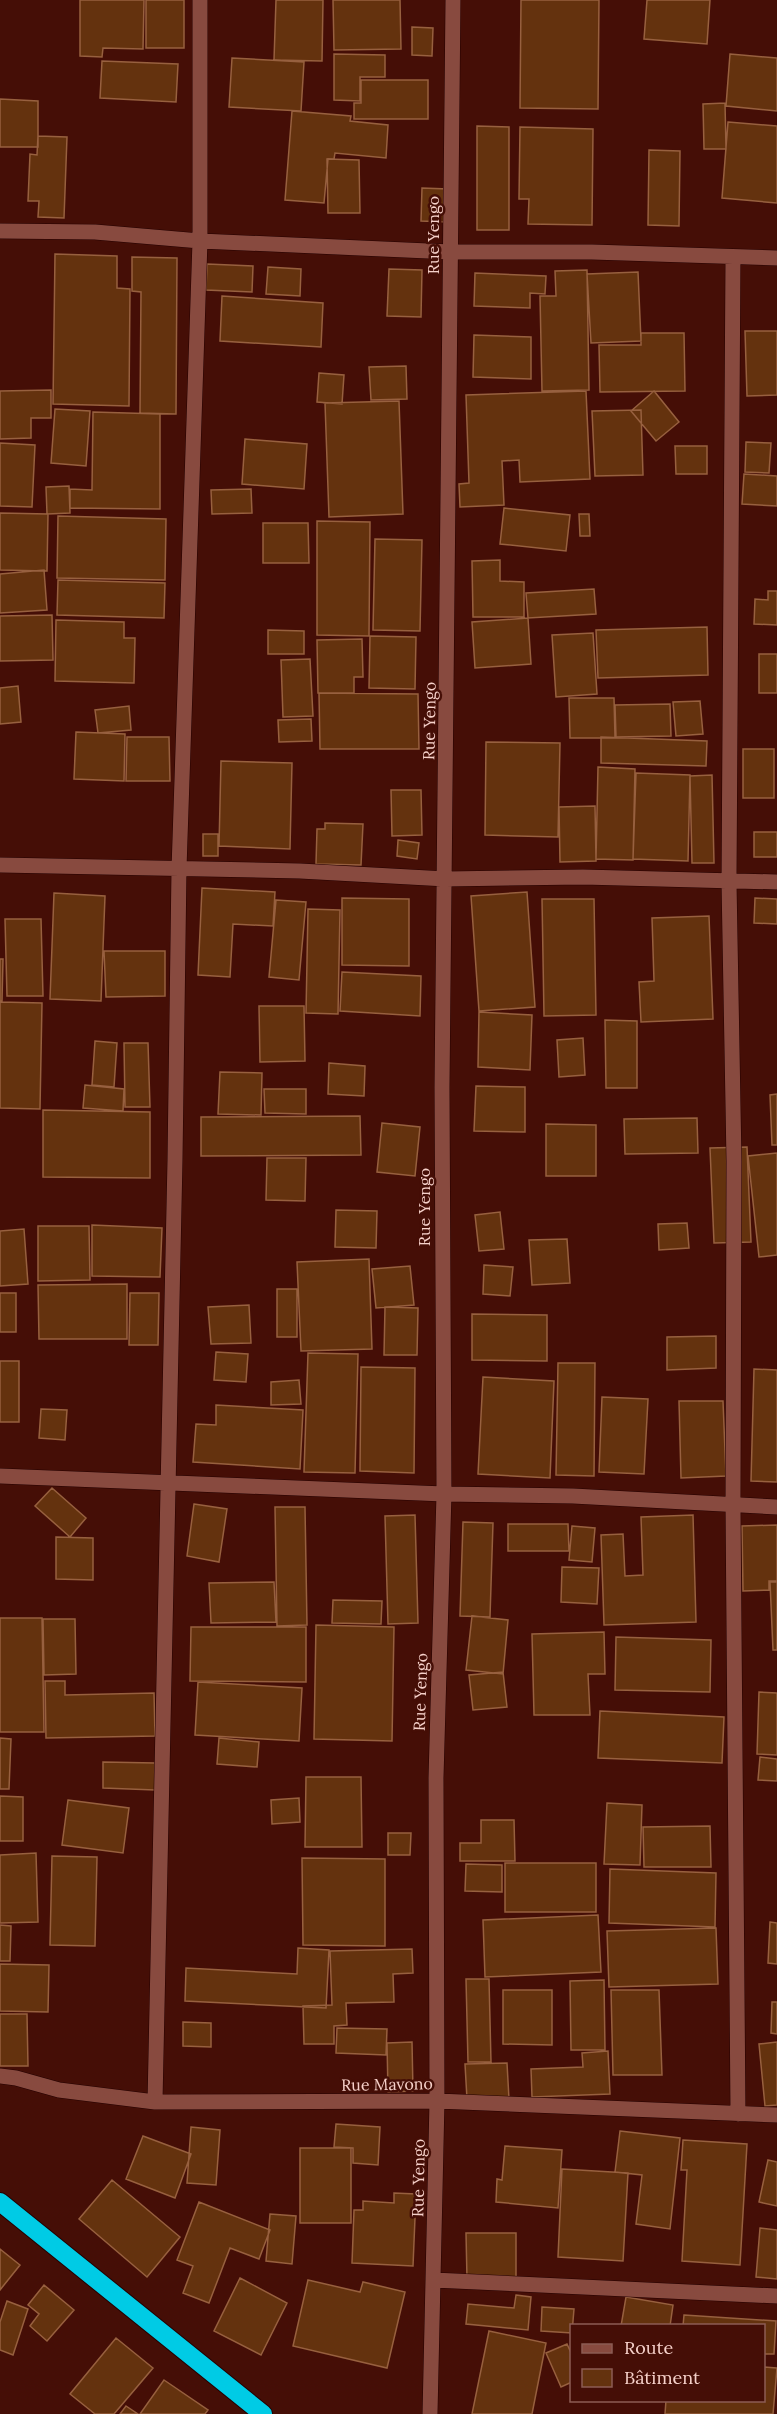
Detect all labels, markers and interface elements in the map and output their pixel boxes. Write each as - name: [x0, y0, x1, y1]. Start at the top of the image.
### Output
- street label: Rue Yengo: [423, 196, 443, 274]
- street label: Rue Yengo: [418, 682, 440, 760]
- street label: Rue Yengo: [414, 1168, 434, 1246]
- street label: Rue Yengo: [409, 1652, 431, 1732]
- street label: Rue Mavono: [341, 2073, 433, 2095]
- street label: Rue Yengo: [407, 2139, 429, 2217]
- legend: [570, 2324, 765, 2402]
- text: Route: [624, 2336, 673, 2359]
- text: Bâtiment: [624, 2366, 700, 2389]

